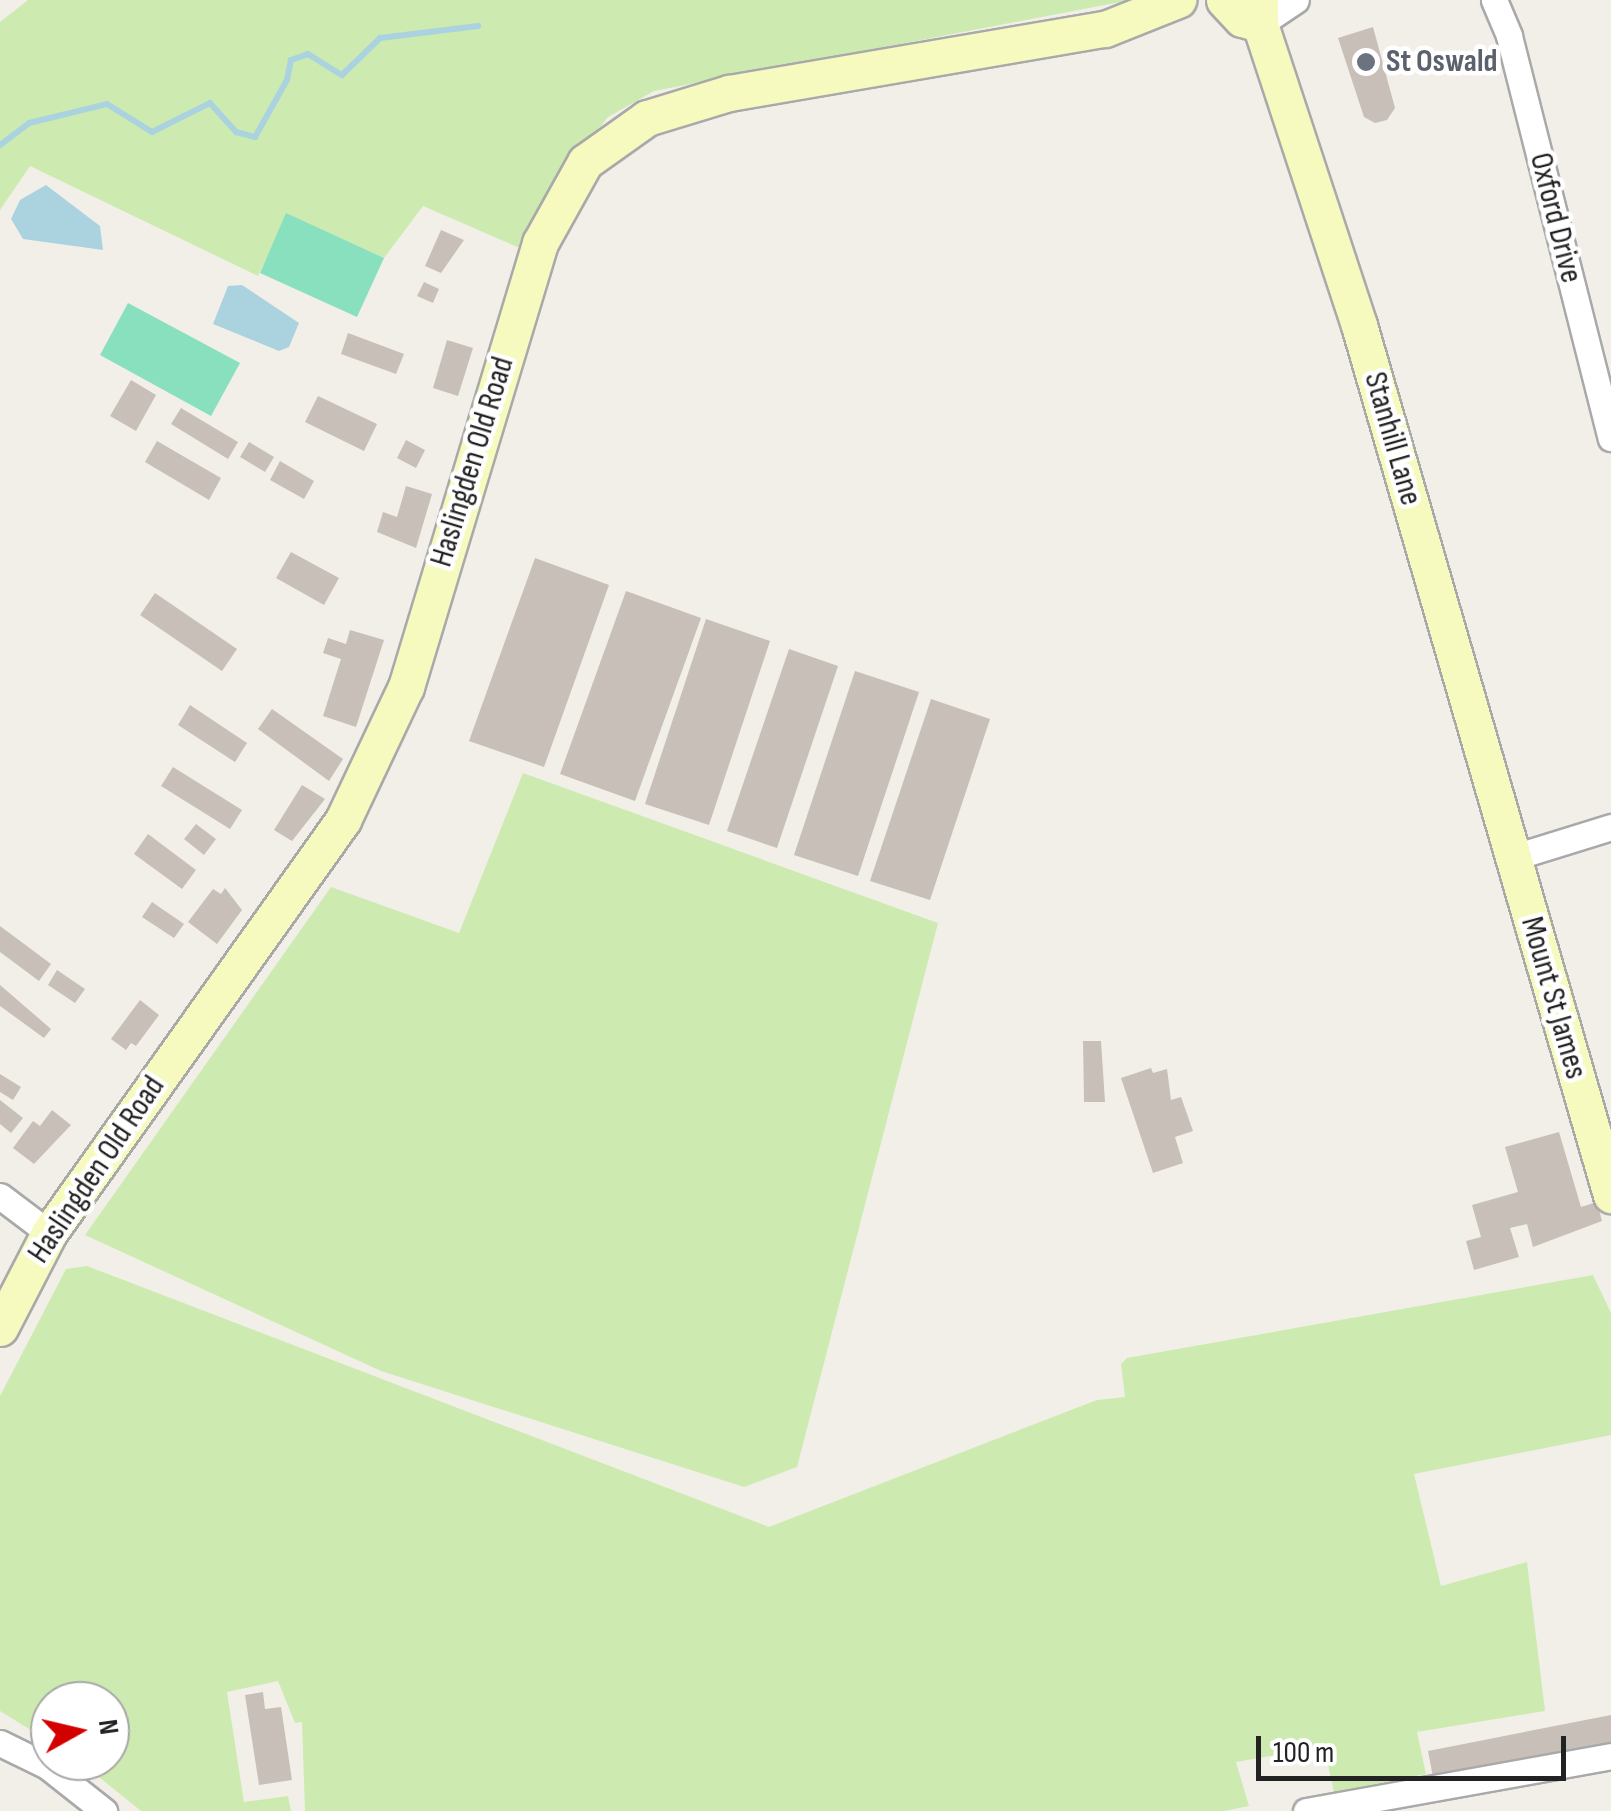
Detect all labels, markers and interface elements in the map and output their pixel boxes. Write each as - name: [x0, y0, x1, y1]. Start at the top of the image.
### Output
- place label: St Oswald: [1386, 43, 1497, 81]
- marker: St Oswald: [1355, 51, 1377, 73]
- street label: Oxford Drive: [1520, 149, 1590, 287]
- street label: Haslingden Old Road: [423, 352, 523, 572]
- street label: Stanhill Lane: [1355, 368, 1429, 510]
- street label: Mount St James: [1512, 913, 1594, 1083]
- street label: Haslingden Old Road: [20, 1069, 174, 1271]
- north arrow: [30, 1681, 130, 1781]
- scale bar: [1261, 1716, 1571, 1778]
- text: N: [91, 1717, 126, 1737]
- text: 100 m: [1273, 1735, 1334, 1771]

